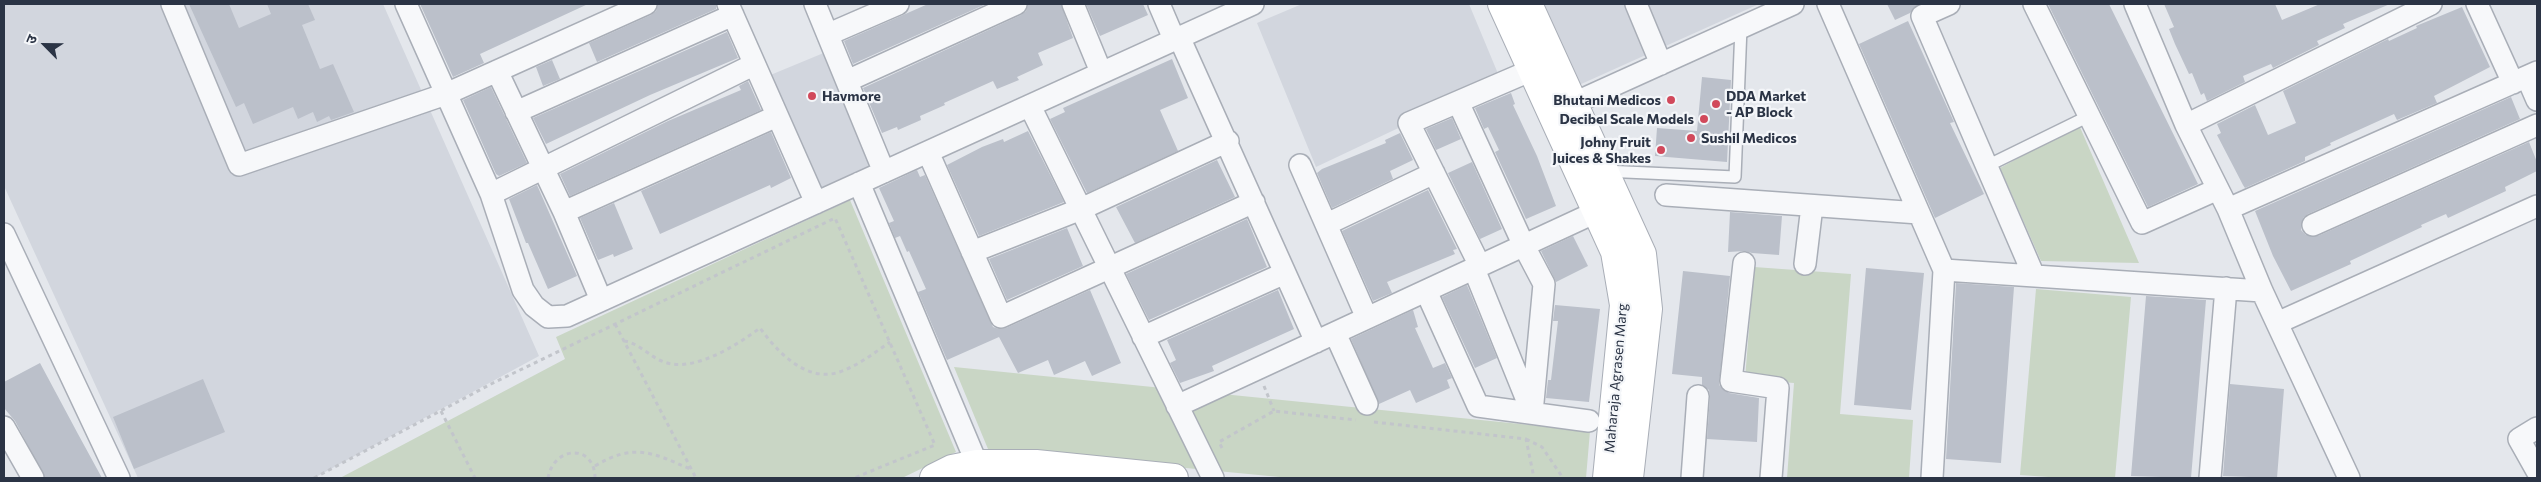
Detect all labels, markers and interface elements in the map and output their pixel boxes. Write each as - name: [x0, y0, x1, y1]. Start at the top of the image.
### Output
- north arrow: [20, 20, 70, 70]
- text: उ: [21, 32, 40, 46]
- place label: Havmore: [822, 88, 881, 104]
- place label: DDA Market - AP Block: [1726, 88, 1806, 120]
- marker: Havmore: [806, 90, 818, 102]
- place label: Bhutani Medicos: [1553, 92, 1661, 108]
- marker: Bhutani Medicos: [1665, 94, 1677, 106]
- marker: DDA Market - AP Block: [1710, 98, 1722, 110]
- place label: Decibel Scale Models: [1559, 111, 1694, 127]
- marker: Decibel Scale Models: [1698, 113, 1710, 125]
- place label: Sushil Medicos: [1701, 130, 1797, 146]
- marker: Sushil Medicos: [1685, 132, 1697, 144]
- place label: Johny Fruit Juices & Shakes: [1552, 134, 1651, 166]
- marker: Johny Fruit Juices & Shakes: [1655, 144, 1667, 156]
- street label: Maharaja Agrasen Marg: [1601, 302, 1631, 454]

